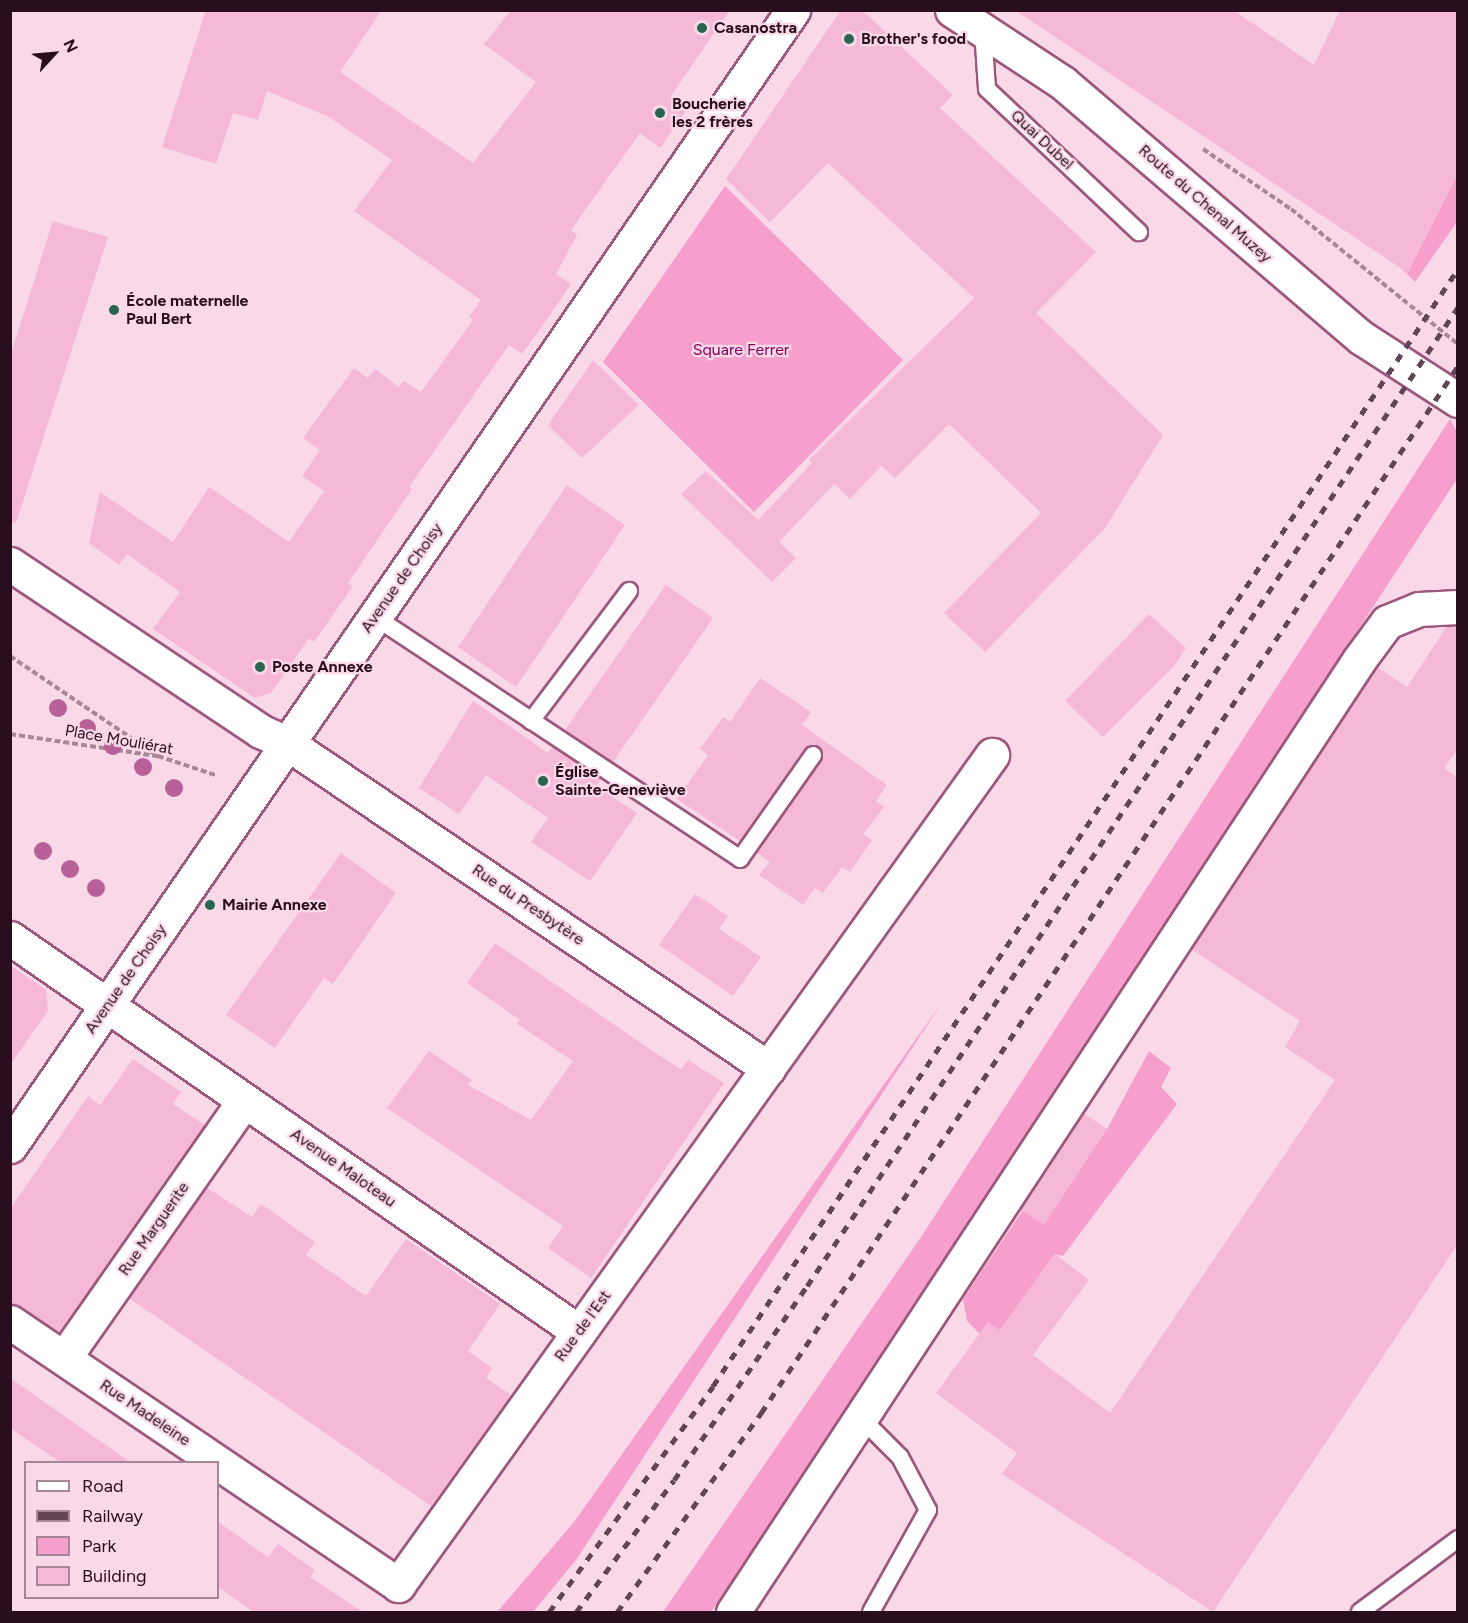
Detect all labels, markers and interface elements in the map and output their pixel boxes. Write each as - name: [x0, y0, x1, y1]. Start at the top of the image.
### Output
- place label: Casanostra: [714, 18, 797, 38]
- marker: Casanostra: [695, 21, 709, 35]
- north arrow: [24, 24, 84, 84]
- place label: Brother's food: [861, 29, 966, 49]
- marker: Brother's food: [842, 32, 856, 46]
- text: N: [59, 36, 82, 56]
- place label: Boucherie les 2 frères: [672, 94, 753, 132]
- marker: Boucherie les 2 frères: [653, 106, 667, 120]
- street label: Quai Dubel: [1007, 106, 1077, 174]
- street label: Route du Chenal Muzey: [1134, 141, 1276, 267]
- place label: École maternelle Paul Bert: [126, 291, 248, 329]
- marker: École maternelle Paul Bert: [107, 303, 121, 317]
- park label: Square Ferrer: [693, 340, 789, 360]
- street label: Avenue de Choisy: [357, 519, 447, 637]
- place label: Poste Annexe: [272, 657, 373, 677]
- marker: Poste Annexe: [253, 660, 267, 674]
- street label: Place Mouliérat: [63, 721, 175, 759]
- place label: Église Sainte-Geneviève: [555, 762, 686, 800]
- marker: Église Sainte-Geneviève: [536, 774, 550, 788]
- street label: Rue du Presbytère: [468, 860, 588, 950]
- place label: Mairie Annexe: [222, 895, 327, 915]
- marker: Mairie Annexe: [203, 898, 217, 912]
- street label: Avenue de Choisy: [81, 920, 171, 1038]
- street label: Avenue Maloteau: [287, 1124, 399, 1212]
- street label: Rue Marguerite: [115, 1179, 193, 1279]
- street label: Rue de l'Est: [551, 1287, 615, 1365]
- street label: Rue Madeleine: [96, 1376, 194, 1450]
- legend: [24, 1461, 219, 1599]
- text: Road: [82, 1475, 123, 1497]
- text: Railway: [82, 1505, 143, 1527]
- text: Park: [82, 1535, 116, 1557]
- text: Building: [82, 1565, 147, 1587]

